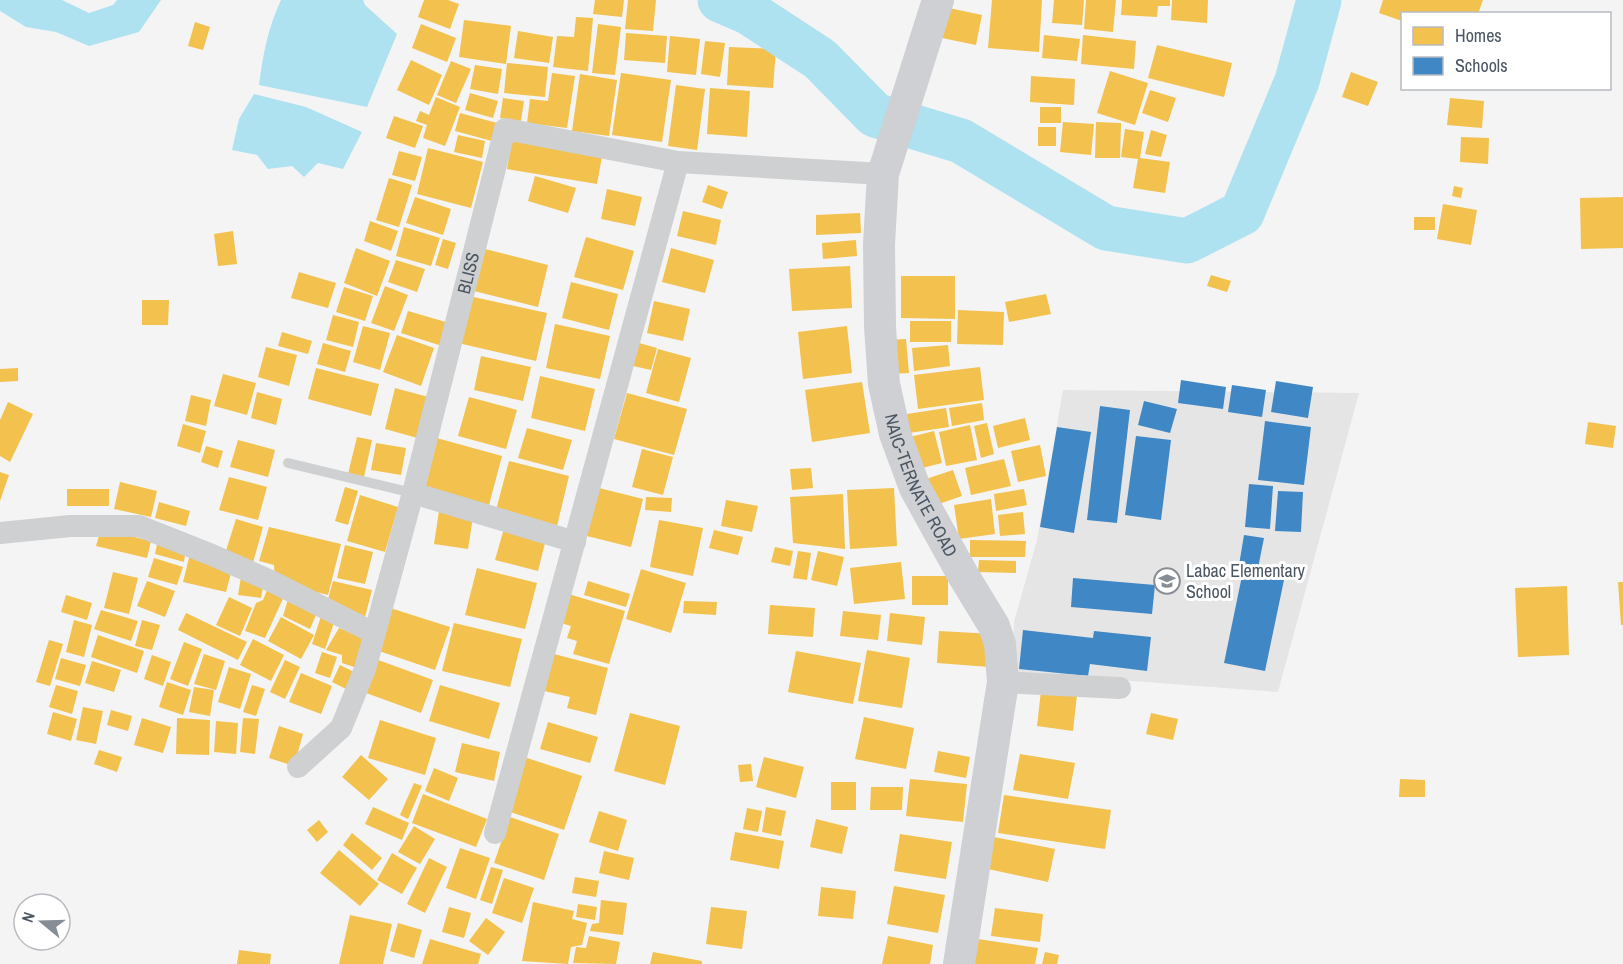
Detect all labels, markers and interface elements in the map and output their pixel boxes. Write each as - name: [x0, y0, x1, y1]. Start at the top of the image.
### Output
- legend: [1401, 12, 1611, 90]
- text: Homes: [1455, 23, 1502, 48]
- text: Schools: [1455, 53, 1508, 78]
- street label: BLISS: [451, 249, 485, 296]
- street label: NAIC-TERNATE ROAD: [879, 411, 964, 561]
- place label: Labac Elementary School: [1186, 558, 1306, 604]
- school or university icon: Labac Elementary School: [1152, 566, 1182, 596]
- north arrow: [12, 892, 72, 952]
- text: N: [16, 909, 40, 925]

